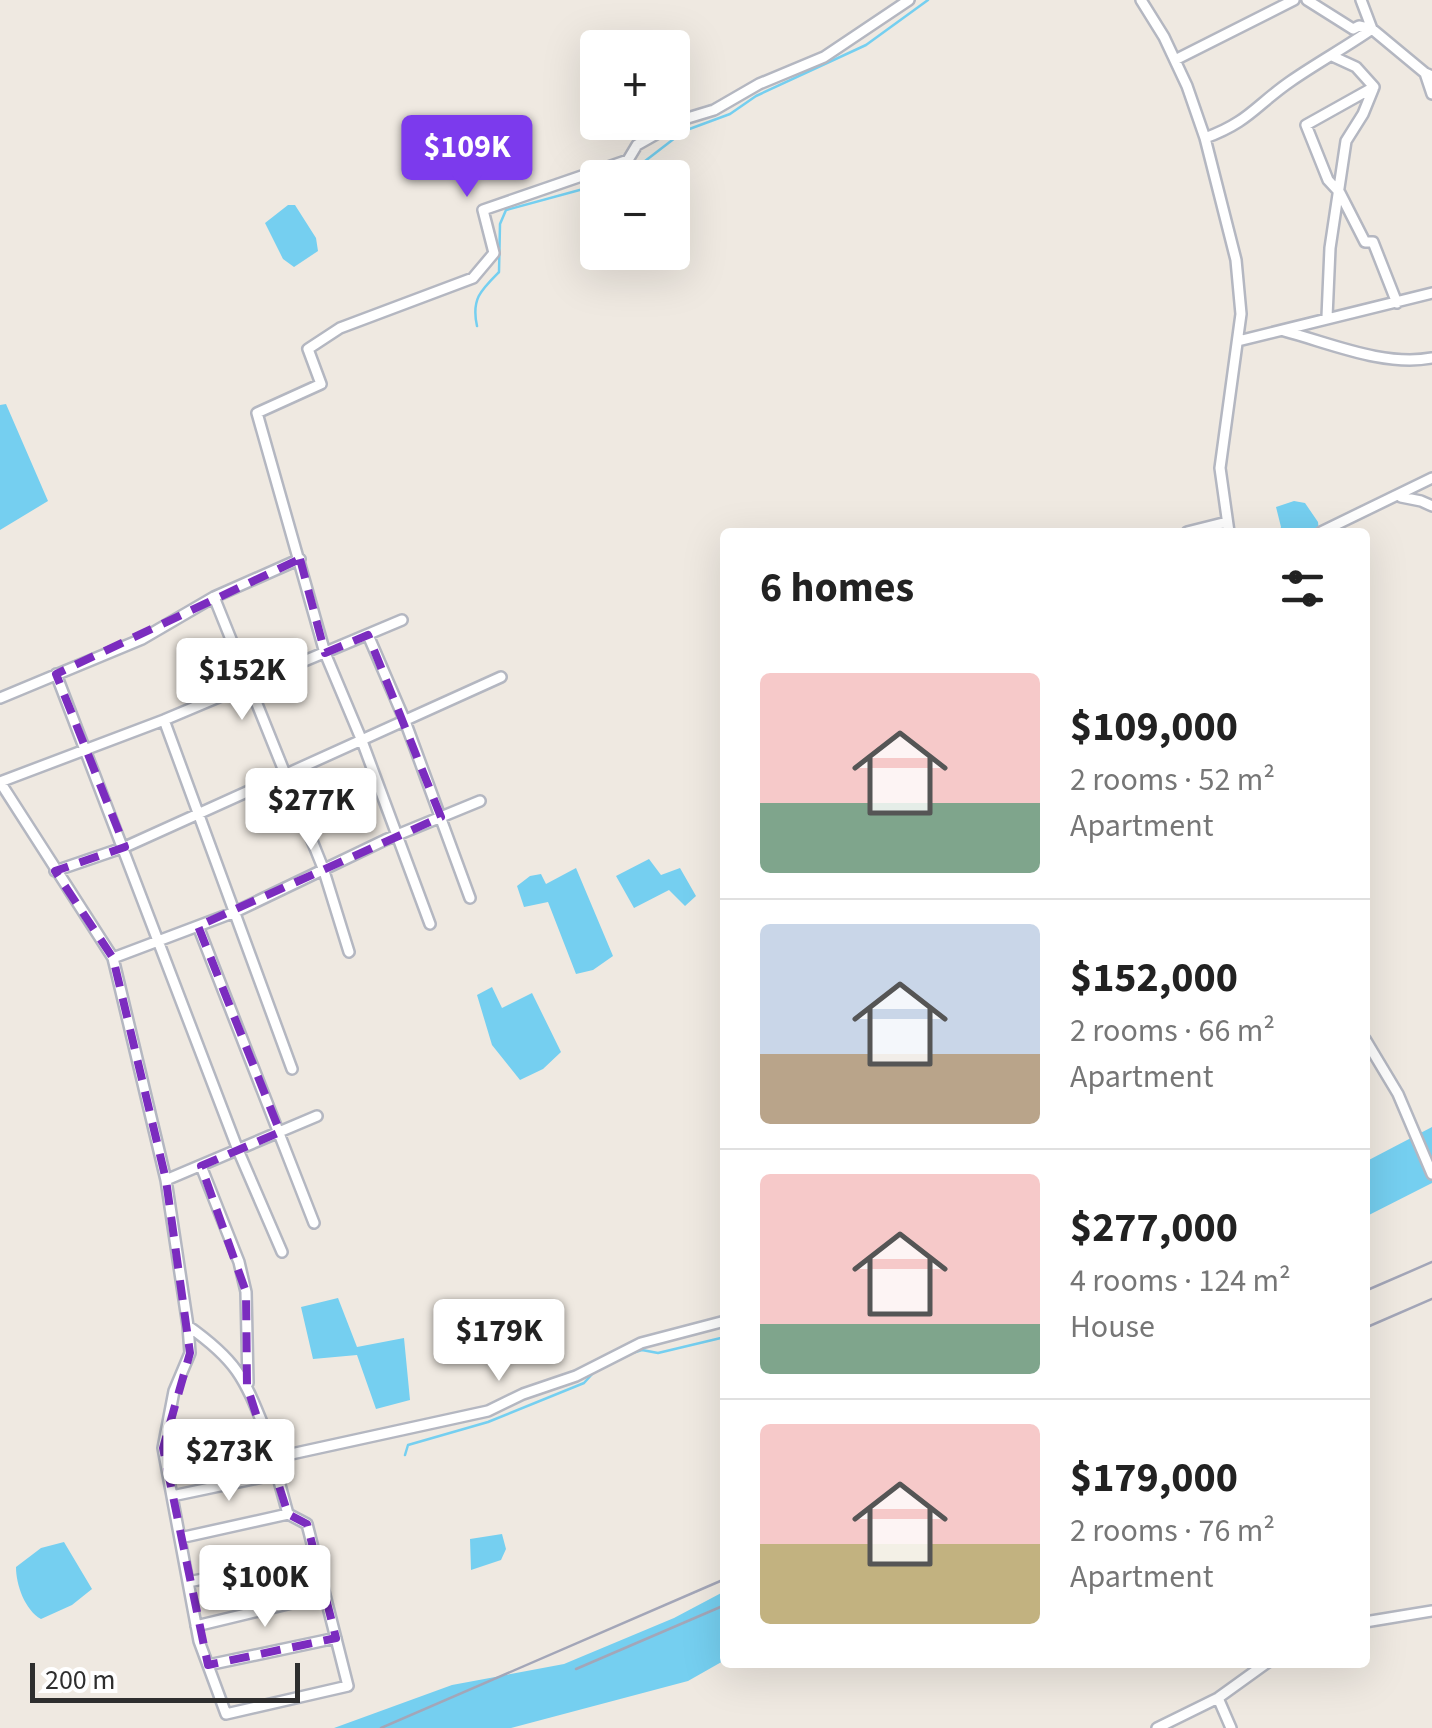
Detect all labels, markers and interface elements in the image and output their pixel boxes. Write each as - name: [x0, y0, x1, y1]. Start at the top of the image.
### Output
- map controls: [580, 30, 690, 270]
- button: +: [580, 30, 690, 140]
- pin: $109K: [397, 115, 537, 200]
- text: $109K: [423, 124, 511, 170]
- button: −: [580, 160, 690, 270]
- text: 6 homes: [760, 558, 914, 618]
- icon: filters: [1275, 561, 1330, 616]
- pin: $152K: [172, 638, 312, 723]
- text: $152K: [198, 647, 286, 693]
- text: $109,000: [1070, 697, 1238, 757]
- icon: home: [840, 713, 960, 833]
- text: 2 rooms · 52 m²: [1070, 757, 1275, 803]
- pin: $277K: [241, 768, 381, 853]
- text: $277K: [267, 777, 355, 823]
- text: Apartment: [1070, 803, 1213, 849]
- text: $152,000: [1070, 948, 1238, 1008]
- icon: home: [840, 964, 960, 1084]
- text: 2 rooms · 66 m²: [1070, 1008, 1275, 1054]
- text: Apartment: [1070, 1054, 1213, 1100]
- text: $277,000: [1070, 1198, 1238, 1258]
- icon: home: [840, 1214, 960, 1334]
- text: 4 rooms · 124 m²: [1070, 1258, 1291, 1304]
- pin: $179K: [429, 1299, 569, 1384]
- text: House: [1070, 1304, 1155, 1350]
- text: $179K: [455, 1308, 543, 1354]
- pin: $273K: [159, 1419, 299, 1504]
- text: $273K: [185, 1428, 273, 1474]
- text: $179,000: [1070, 1448, 1238, 1508]
- icon: home: [840, 1464, 960, 1584]
- text: 2 rooms · 76 m²: [1070, 1508, 1275, 1554]
- pin: $100K: [195, 1545, 335, 1630]
- text: $100K: [221, 1554, 309, 1600]
- text: Apartment: [1070, 1554, 1213, 1600]
- scale bar: [30, 1658, 300, 1702]
- text: 200 m: [45, 1660, 116, 1700]

